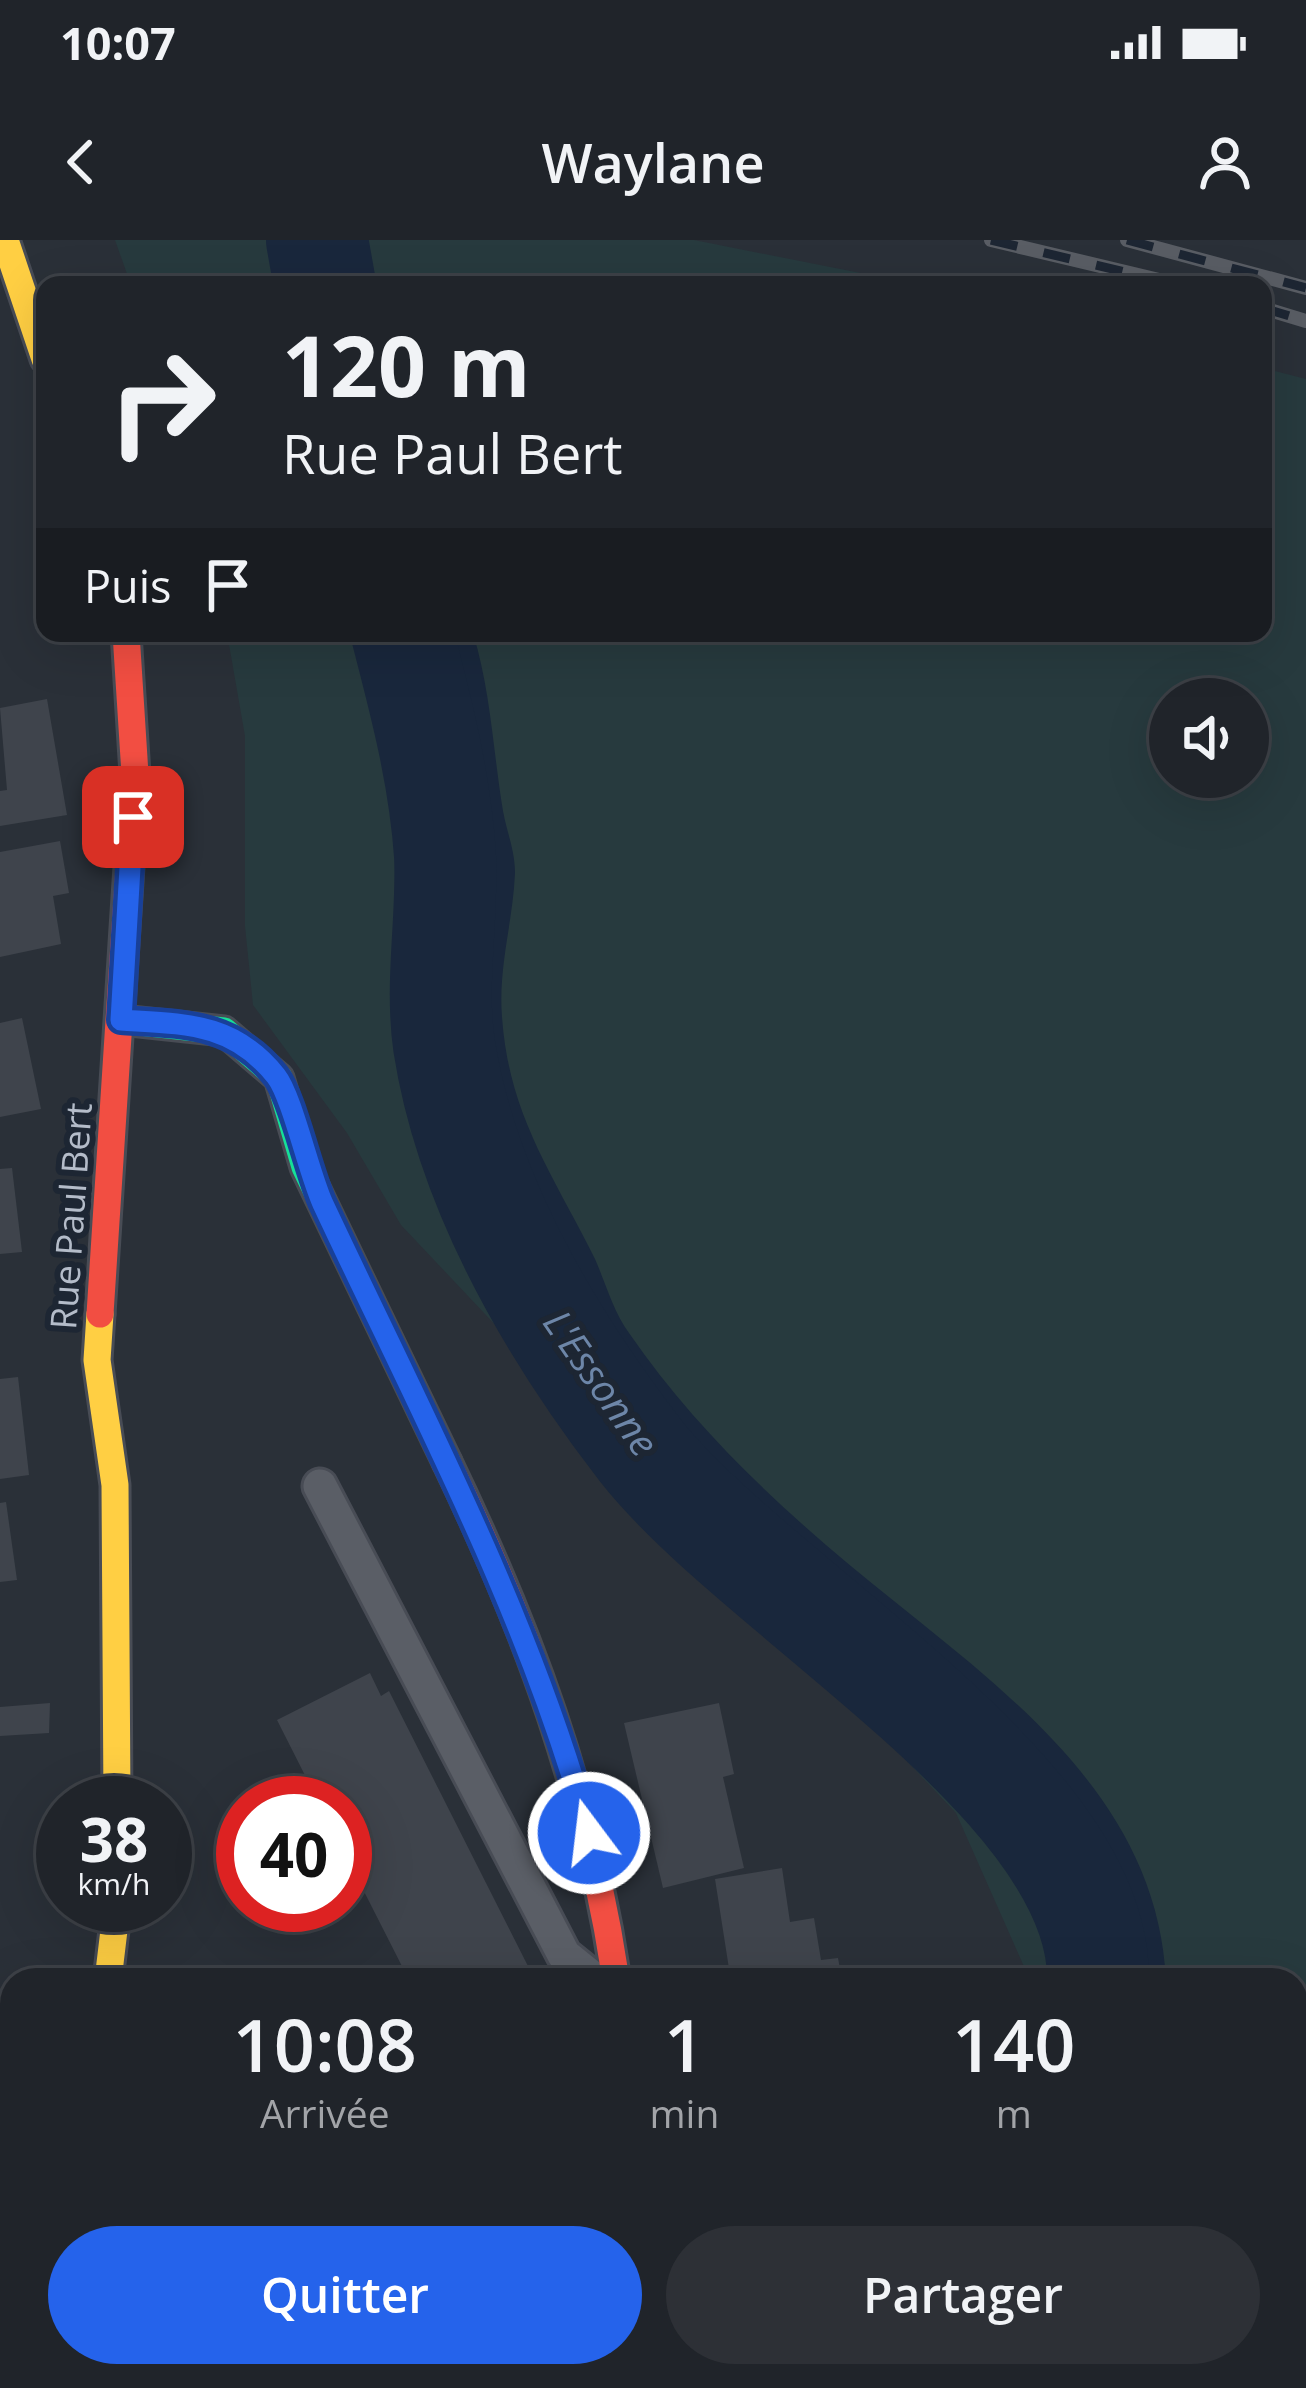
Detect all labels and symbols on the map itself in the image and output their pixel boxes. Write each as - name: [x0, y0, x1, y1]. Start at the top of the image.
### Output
- pin: [82, 766, 184, 868]
- street label: Rue Paul Bert: [38, 1101, 103, 1331]
- water label: L'Essonne: [533, 1298, 672, 1466]
- position arrow: [526, 1770, 652, 1896]
- speed limit sign: 40: [216, 1776, 372, 1932]

